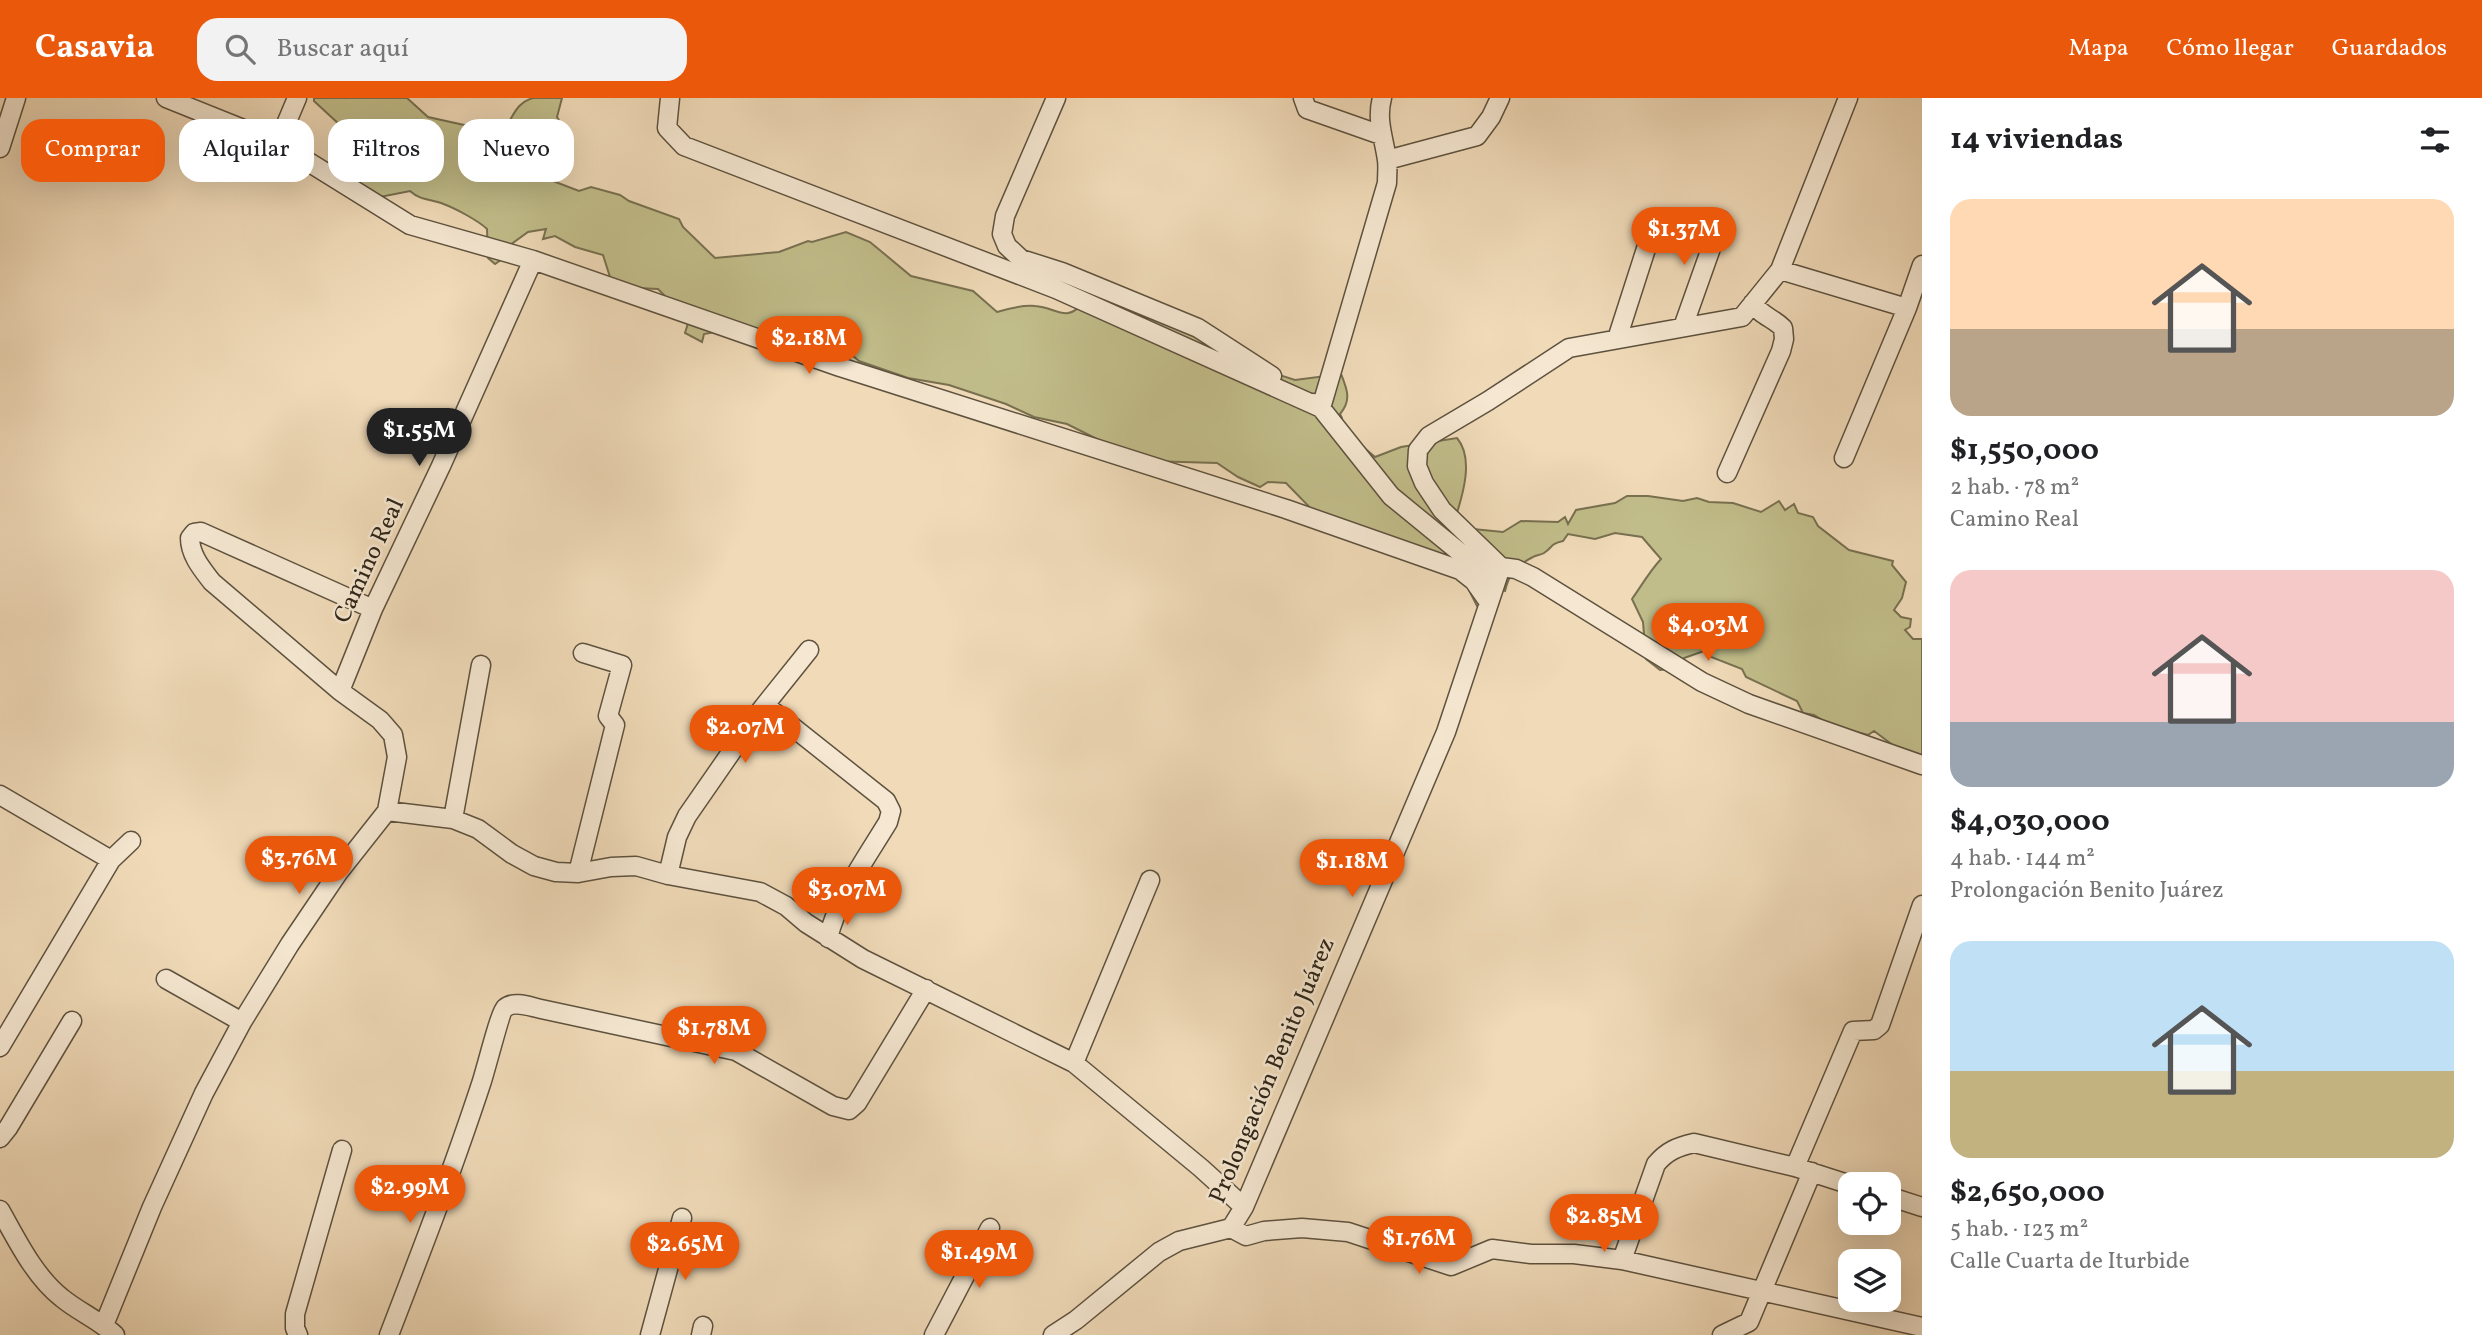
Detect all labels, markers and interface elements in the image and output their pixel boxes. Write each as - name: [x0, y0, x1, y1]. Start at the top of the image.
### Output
- search box: [197, 18, 687, 81]
- text: Casavia: [35, 26, 155, 72]
- icon: search: [221, 30, 259, 68]
- text: Buscar aquí: [277, 31, 409, 67]
- text: Mapa: [2069, 32, 2129, 66]
- text: Cómo llegar: [2167, 32, 2294, 66]
- text: Guardados: [2332, 32, 2447, 66]
- chip: Comprar: [21, 119, 165, 182]
- chip: Alquilar: [179, 119, 314, 182]
- chip: Filtros: [328, 119, 444, 182]
- chip: Nuevo: [458, 119, 574, 182]
- text: 14 viviendas: [1950, 119, 2123, 161]
- icon: filters: [2416, 121, 2454, 159]
- pin: $1.37M: [1627, 208, 1741, 267]
- text: $1.37M: [1647, 214, 1721, 246]
- icon: home: [2139, 245, 2265, 371]
- pin: $2.18M: [752, 316, 866, 376]
- text: $2.18M: [771, 323, 847, 355]
- pin: $1.55M: [362, 408, 476, 468]
- text: $1.55M: [383, 415, 455, 447]
- text: $1,550,000: [1950, 430, 2099, 472]
- text: 2 hab. · 78 m²: [1950, 472, 2079, 504]
- street label: Camino Real: [326, 493, 414, 629]
- text: Camino Real: [1950, 504, 2079, 536]
- pin: $4.03M: [1651, 603, 1765, 663]
- text: $4.03M: [1667, 610, 1749, 642]
- icon: home: [2139, 616, 2265, 742]
- pin: $2.07M: [688, 706, 802, 765]
- text: $2.07M: [706, 712, 784, 744]
- text: $4,030,000: [1950, 801, 2110, 843]
- pin: $3.76M: [242, 836, 356, 896]
- pin: $1.18M: [1295, 840, 1409, 899]
- text: $3.76M: [261, 843, 337, 875]
- text: 4 hab. · 144 m²: [1950, 843, 2095, 875]
- text: $1.18M: [1316, 846, 1388, 878]
- pin: $3.07M: [790, 868, 904, 927]
- text: $3.07M: [808, 874, 886, 906]
- text: Prolongación Benito Juárez: [1950, 875, 2223, 907]
- street label: Prolongación Benito Juárez: [1202, 933, 1344, 1209]
- icon: home: [2139, 987, 2265, 1113]
- pin: $1.78M: [657, 1006, 771, 1066]
- text: $1.78M: [677, 1013, 751, 1045]
- pin: $2.99M: [353, 1166, 467, 1225]
- text: $2.99M: [370, 1172, 450, 1204]
- map controls: [1838, 1172, 1901, 1312]
- button: locate: [1838, 1172, 1901, 1235]
- text: $2,650,000: [1950, 1172, 2105, 1214]
- pin: $2.85M: [1547, 1194, 1661, 1254]
- text: $2.85M: [1566, 1201, 1642, 1233]
- text: 5 hab. · 123 m²: [1950, 1214, 2088, 1246]
- pin: $1.76M: [1362, 1216, 1476, 1276]
- pin: $2.65M: [628, 1222, 742, 1282]
- text: $1.76M: [1382, 1223, 1456, 1255]
- text: $2.65M: [646, 1229, 724, 1261]
- pin: $1.49M: [922, 1230, 1036, 1290]
- text: $1.49M: [941, 1237, 1017, 1269]
- text: Calle Cuarta de Iturbide: [1950, 1246, 2190, 1278]
- button: layers: [1838, 1249, 1901, 1312]

